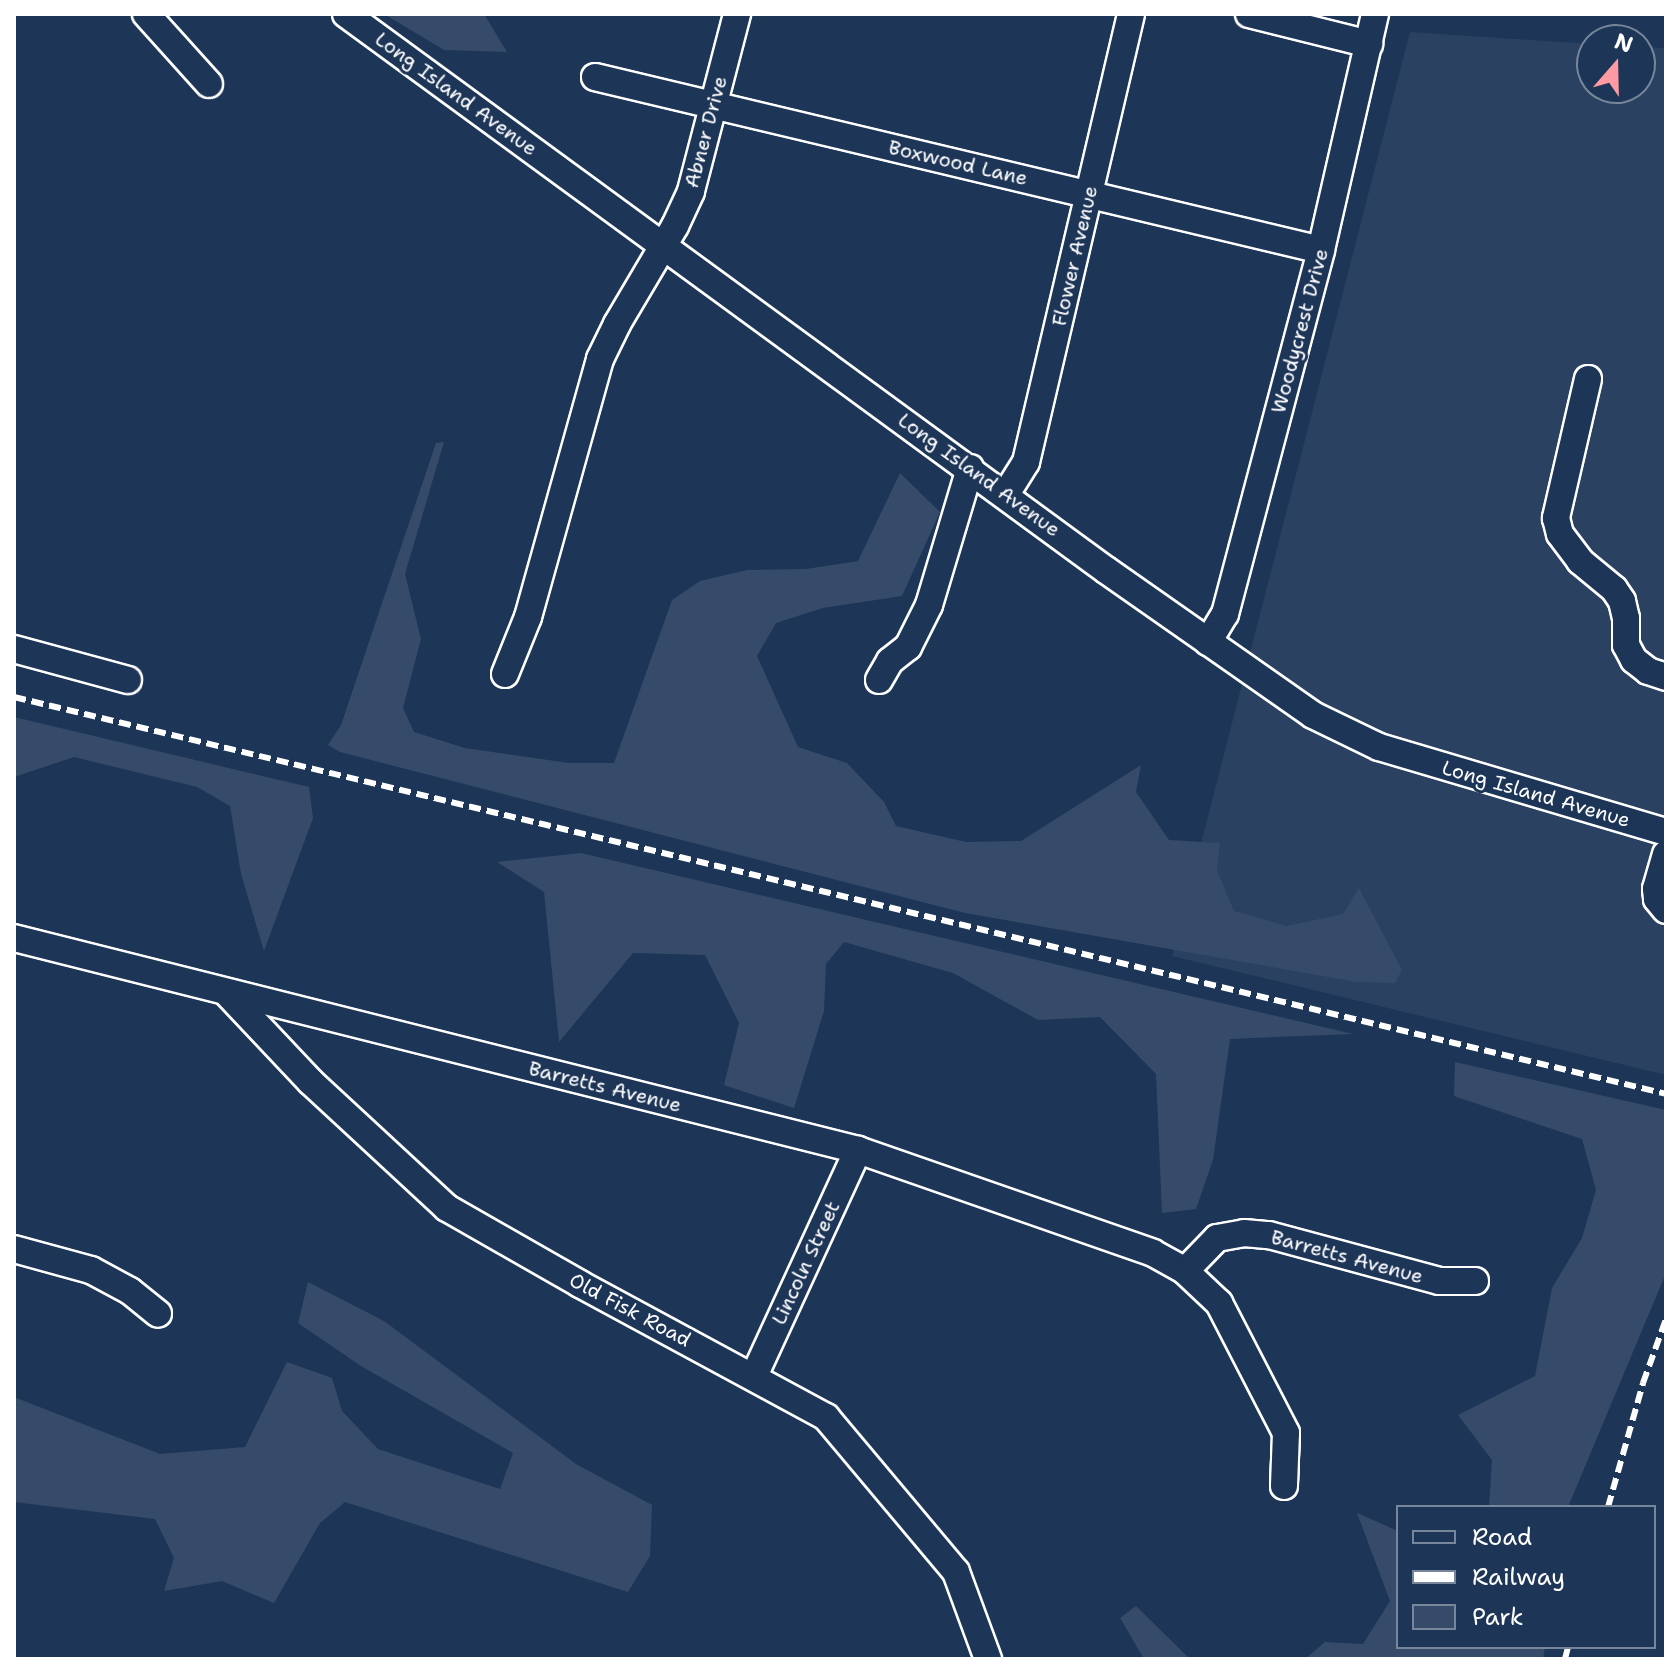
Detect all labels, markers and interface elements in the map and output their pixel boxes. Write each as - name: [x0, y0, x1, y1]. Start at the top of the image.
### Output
- north arrow: [1576, 24, 1656, 104]
- text: N: [1611, 26, 1637, 59]
- street label: Long Island Avenue: [370, 27, 542, 161]
- street label: Abner Drive: [680, 74, 732, 190]
- street label: Boxwood Lane: [886, 135, 1030, 191]
- street label: Flower Avenue: [1047, 183, 1103, 329]
- street label: Woodycrest Drive: [1266, 246, 1334, 416]
- street label: Long Island Avenue: [893, 408, 1065, 542]
- street label: Long Island Avenue: [1439, 756, 1633, 832]
- street label: Barretts Avenue: [526, 1056, 684, 1118]
- street label: Lincoln Street: [767, 1197, 845, 1329]
- street label: Barretts Avenue: [1268, 1225, 1426, 1289]
- street label: Old Fisk Road: [565, 1268, 695, 1352]
- legend: [1396, 1505, 1656, 1649]
- text: Road: [1472, 1521, 1532, 1553]
- text: Railway: [1472, 1561, 1565, 1593]
- text: Park: [1472, 1601, 1524, 1633]

